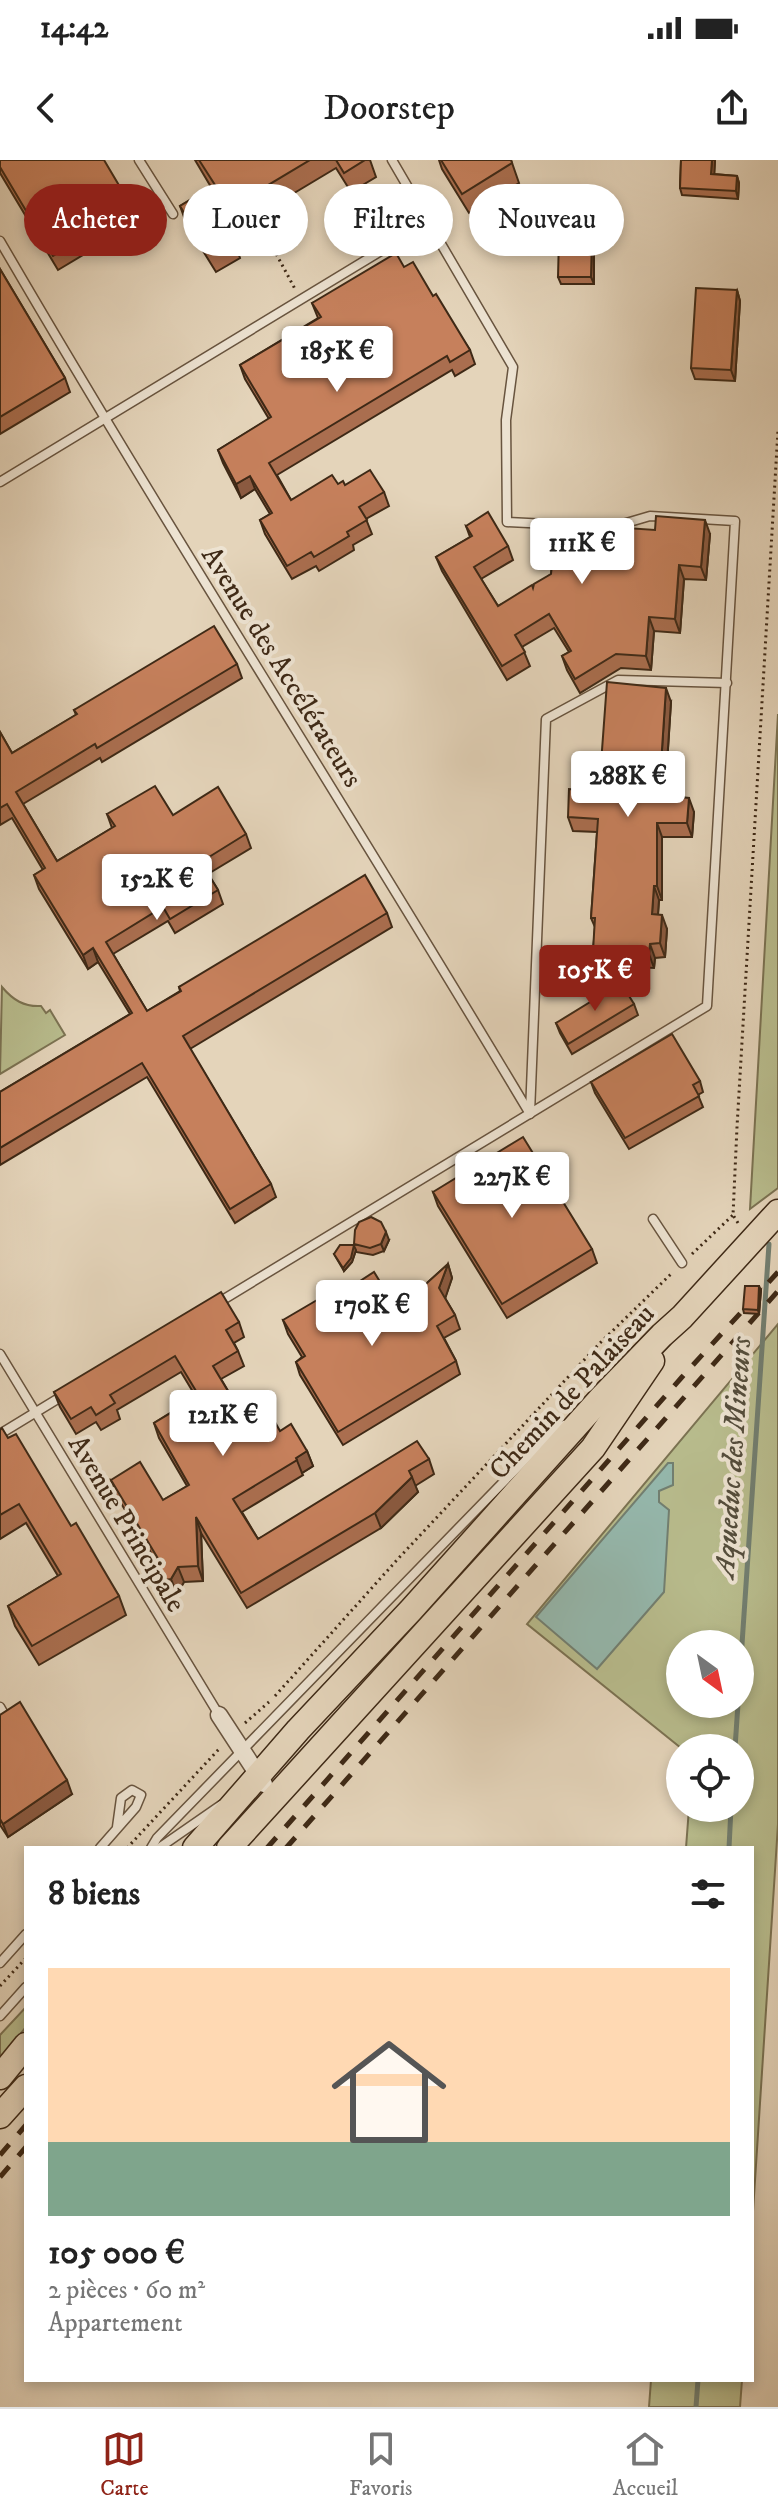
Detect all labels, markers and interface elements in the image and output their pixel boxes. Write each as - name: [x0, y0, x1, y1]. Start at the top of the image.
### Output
- text: 14:42: [40, 10, 108, 47]
- icon: back: [24, 86, 68, 130]
- text: Doorstep: [323, 86, 455, 131]
- icon: share: [710, 86, 754, 130]
- chip: Acheter: [24, 184, 167, 256]
- chip: Louer: [183, 184, 308, 256]
- chip: Filtres: [324, 184, 453, 256]
- chip: Nouveau: [469, 184, 624, 256]
- pin: 185K €: [272, 326, 402, 394]
- text: 185K €: [300, 335, 374, 368]
- pin: 111K €: [517, 518, 647, 586]
- text: 111K €: [548, 527, 616, 560]
- street label: Avenue des Accélérateurs: [193, 540, 370, 794]
- pin: 288K €: [563, 751, 693, 819]
- text: 288K €: [589, 760, 667, 793]
- pin: 152K €: [92, 854, 222, 922]
- text: 152K €: [120, 863, 194, 896]
- pin: 105K €: [530, 945, 660, 1013]
- text: 105K €: [557, 954, 633, 987]
- pin: 227K €: [447, 1152, 577, 1220]
- text: 227K €: [473, 1161, 551, 1194]
- pin: 170K €: [307, 1280, 437, 1348]
- text: 170K €: [334, 1289, 410, 1322]
- street label: Chemin de Palaiseau: [482, 1297, 662, 1487]
- water label: Aqueduc des Mineurs: [706, 1335, 760, 1582]
- pin: 121K €: [158, 1390, 288, 1458]
- text: 121K €: [188, 1399, 258, 1432]
- street label: Avenue Principale: [60, 1429, 193, 1619]
- north arrow: [666, 1630, 754, 1718]
- map controls: [666, 1630, 754, 1822]
- button: locate: [666, 1734, 754, 1822]
- icon: filters: [686, 1872, 730, 1916]
- text: 8 biens: [48, 1873, 140, 1915]
- icon: home: [317, 2020, 461, 2164]
- text: 105 000 €: [48, 2232, 185, 2274]
- text: 2 pièces · 60 m²: [48, 2274, 205, 2307]
- text: Appartement: [48, 2307, 182, 2340]
- tab: Carte: [100, 2427, 149, 2502]
- tab: Favoris: [349, 2427, 412, 2502]
- tab: Accueil: [613, 2427, 678, 2502]

